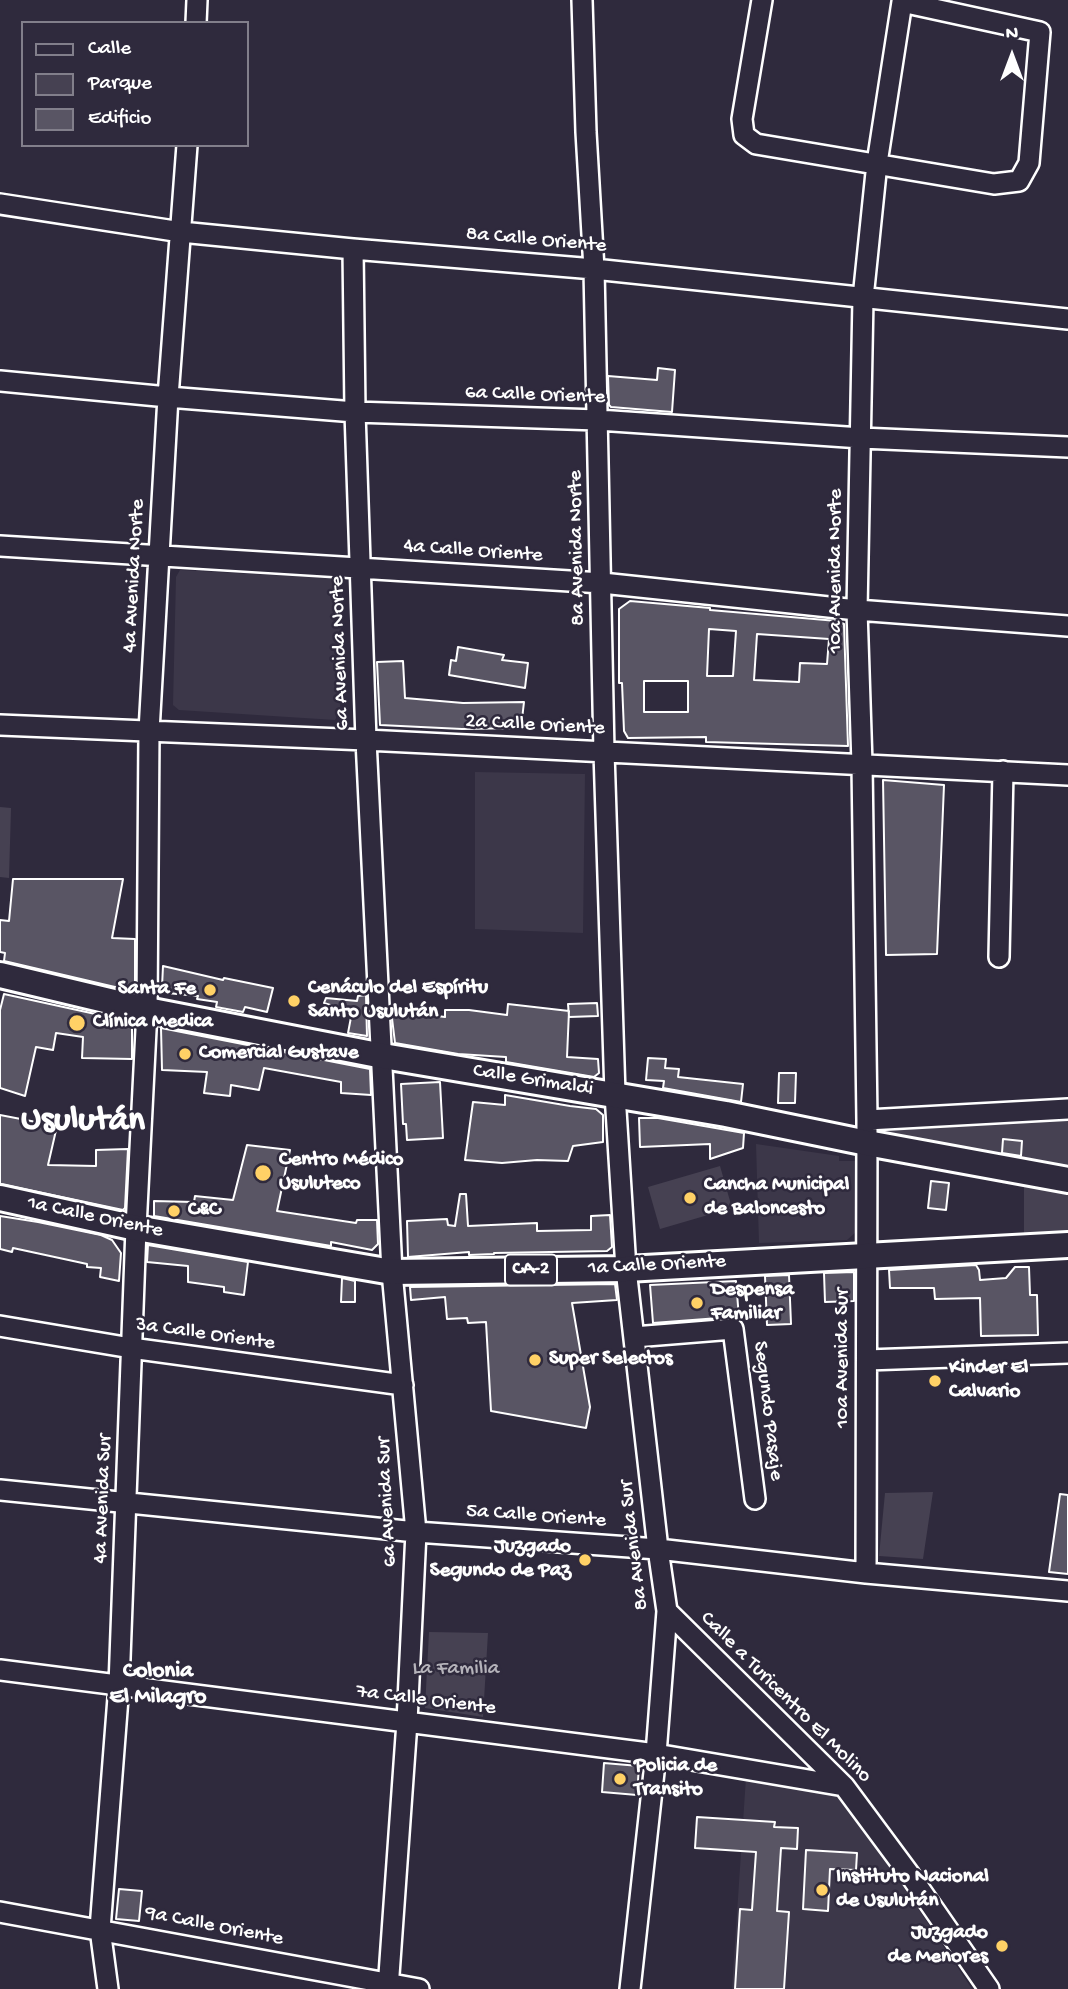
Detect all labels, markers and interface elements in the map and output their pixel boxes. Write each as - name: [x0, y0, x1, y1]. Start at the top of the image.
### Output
- legend: [21, 21, 248, 147]
- north arrow: [977, 21, 1047, 91]
- text: N: [1006, 23, 1018, 46]
- text: Calle: [88, 37, 131, 62]
- text: Parque: [88, 72, 152, 97]
- text: Edificio: [88, 107, 152, 132]
- street label: 8a Calle Oriente: [465, 222, 607, 260]
- street label: 6a Calle Oriente: [464, 381, 606, 411]
- street label: 8a Avenida Norte: [564, 470, 592, 626]
- street label: 10a Avenida Norte: [824, 489, 850, 653]
- street label: 4a Avenida Norte: [118, 498, 152, 654]
- street label: 4a Calle Oriente: [403, 535, 543, 569]
- street label: 6a Avenida Norte: [326, 575, 356, 731]
- street label: 2a Calle Oriente: [464, 710, 606, 742]
- place label: Cenáculo del Espíritu Santo Usulután: [308, 976, 488, 1026]
- place label: Santa Fe: [118, 977, 196, 1003]
- marker: Santa Fe: [202, 982, 218, 998]
- marker: Cenáculo del Espíritu Santo Usulután: [286, 993, 302, 1009]
- place label: Clínica Medica: [93, 1010, 213, 1036]
- marker: Clínica Medica: [67, 1013, 87, 1033]
- place label: Comercial Gustave: [199, 1041, 359, 1067]
- marker: Comercial Gustave: [177, 1046, 193, 1062]
- street label: Calle Grimaldi: [471, 1059, 595, 1103]
- district label: Usulután: [21, 1102, 145, 1144]
- place label: Centro Médico Usuluteco: [279, 1148, 403, 1198]
- marker: Centro Médico Usuluteco: [253, 1163, 273, 1183]
- place label: Cancha Municipal de Baloncesto: [704, 1173, 849, 1223]
- marker: Cancha Municipal de Baloncesto: [682, 1190, 698, 1206]
- street label: 1a Calle Oriente: [25, 1191, 165, 1245]
- place label: C&C: [188, 1198, 220, 1224]
- marker: C&C: [166, 1203, 182, 1219]
- street label: 1a Calle Oriente: [587, 1250, 727, 1282]
- road number: CA-2: [505, 1254, 557, 1286]
- place label: Despensa Familiar: [711, 1278, 794, 1328]
- street label: 10a Avenida Sur: [831, 1288, 857, 1428]
- marker: Despensa Familiar: [689, 1295, 705, 1311]
- street label: 3a Calle Oriente: [134, 1313, 276, 1357]
- street label: Segundo Pasaje: [746, 1340, 788, 1482]
- place label: Super Selectos: [549, 1347, 673, 1373]
- marker: Super Selectos: [527, 1352, 543, 1368]
- place label: Kinder El Calvario: [949, 1356, 1028, 1406]
- marker: Kinder El Calvario: [927, 1373, 943, 1389]
- street label: 4a Avenida Sur: [89, 1434, 119, 1564]
- street label: 6a Avenida Sur: [372, 1436, 404, 1568]
- street label: 8a Avenida Sur: [615, 1478, 655, 1612]
- street label: 5a Calle Oriente: [465, 1500, 607, 1534]
- place label: Juzgado Segundo de Paz: [430, 1535, 571, 1585]
- marker: Juzgado Segundo de Paz: [577, 1552, 593, 1568]
- street label: Calle a Turicentro El Molino: [694, 1607, 876, 1789]
- park label: La Familia: [412, 1657, 500, 1683]
- district label: Colonia El Milagro: [110, 1658, 206, 1712]
- street label: 7a Calle Oriente: [355, 1680, 497, 1722]
- place label: Policia de Transito: [634, 1754, 717, 1804]
- marker: Policia de Transito: [612, 1771, 628, 1787]
- place label: Instituto Nacional de Usulután: [836, 1865, 989, 1915]
- marker: Instituto Nacional de Usulután: [814, 1882, 830, 1898]
- street label: 9a Calle Oriente: [143, 1901, 285, 1953]
- place label: Juzgado de Menores: [888, 1921, 988, 1971]
- marker: Juzgado de Menores: [994, 1938, 1010, 1954]

